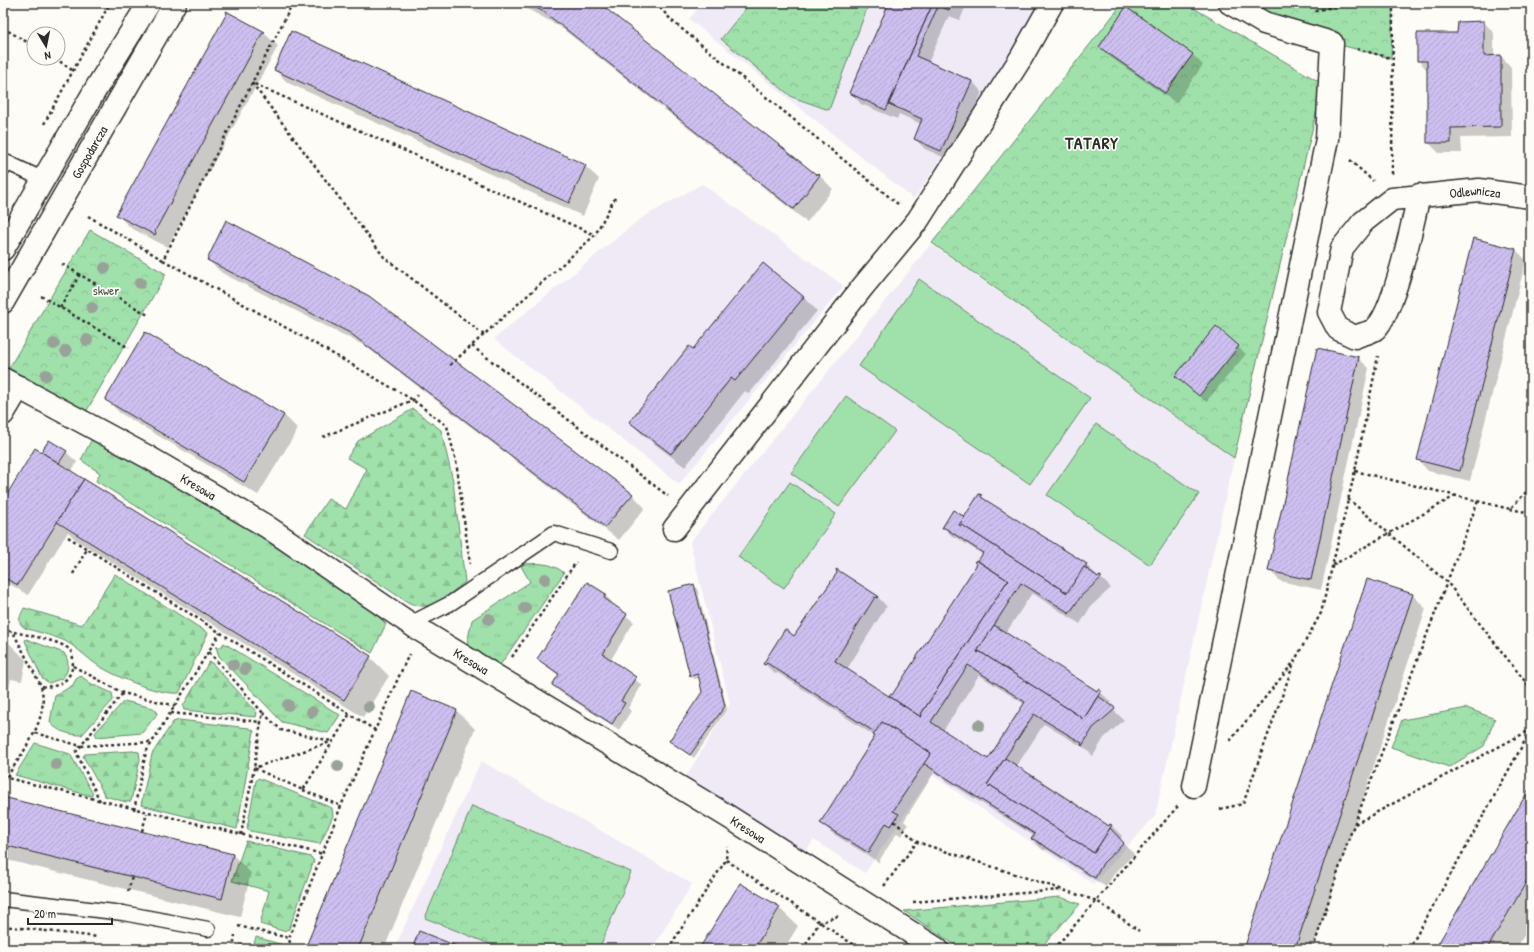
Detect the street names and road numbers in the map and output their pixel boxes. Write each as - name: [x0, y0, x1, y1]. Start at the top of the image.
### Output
- street label: Gospodarcza: [67, 122, 112, 182]
- street label: Odlewnicza: [1448, 181, 1502, 202]
- street label: Kresowa: [177, 469, 219, 504]
- street label: Kresowa: [450, 643, 492, 679]
- street label: Kresowa: [727, 811, 769, 847]

